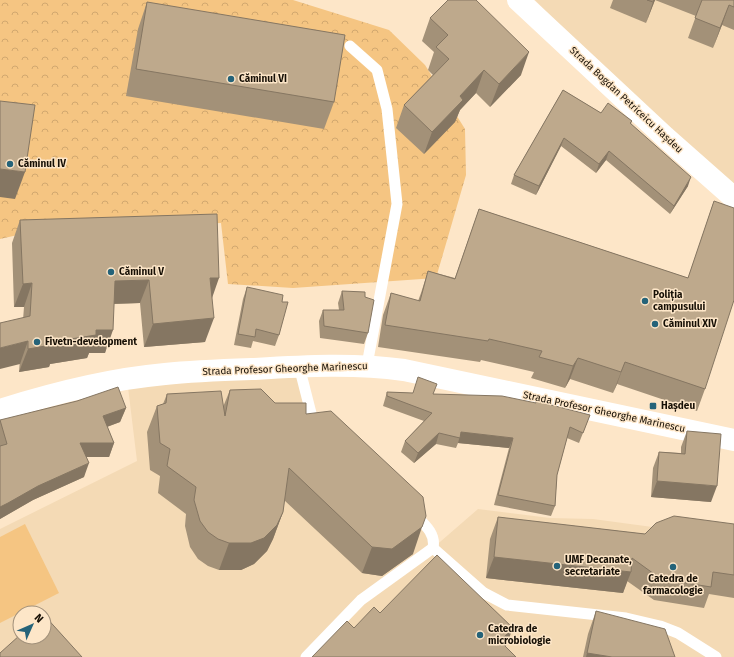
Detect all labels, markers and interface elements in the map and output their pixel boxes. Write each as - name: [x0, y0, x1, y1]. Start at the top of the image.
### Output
- street label: Strada Bogdan Petriceicu Hașdeu: [567, 44, 685, 156]
- place label: Căminul VI: [239, 73, 287, 85]
- marker: Căminul VI: [226, 74, 236, 84]
- place label: Căminul IV: [18, 158, 66, 170]
- marker: Căminul IV: [5, 159, 15, 169]
- place label: Căminul V: [119, 266, 164, 278]
- marker: Căminul V: [106, 267, 116, 277]
- place label: Poliția campusului: [653, 289, 706, 313]
- marker: Poliția campusului: [640, 296, 650, 306]
- place label: Căminul XIV: [663, 318, 717, 330]
- marker: Căminul XIV: [650, 319, 660, 329]
- place label: Fivetn-development: [45, 336, 137, 348]
- marker: Fivetn-development: [32, 337, 42, 347]
- street label: Strada Profesor Gheorghe Marinescu: [202, 360, 368, 378]
- street label: Strada Profesor Gheorghe Marinescu: [522, 389, 686, 435]
- place label: Hașdeu: [661, 400, 695, 412]
- marker: Hașdeu: [648, 401, 658, 411]
- place label: UMF Decanate, secretariate: [565, 554, 632, 578]
- marker: UMF Decanate, secretariate: [552, 561, 562, 571]
- marker: Catedra de farmacologie: [668, 562, 678, 572]
- place label: Catedra de farmacologie: [643, 573, 703, 597]
- north arrow: [12, 605, 52, 645]
- text: N: [32, 611, 46, 625]
- place label: Catedra de microbiologie: [488, 623, 551, 647]
- marker: Catedra de microbiologie: [475, 630, 485, 640]

